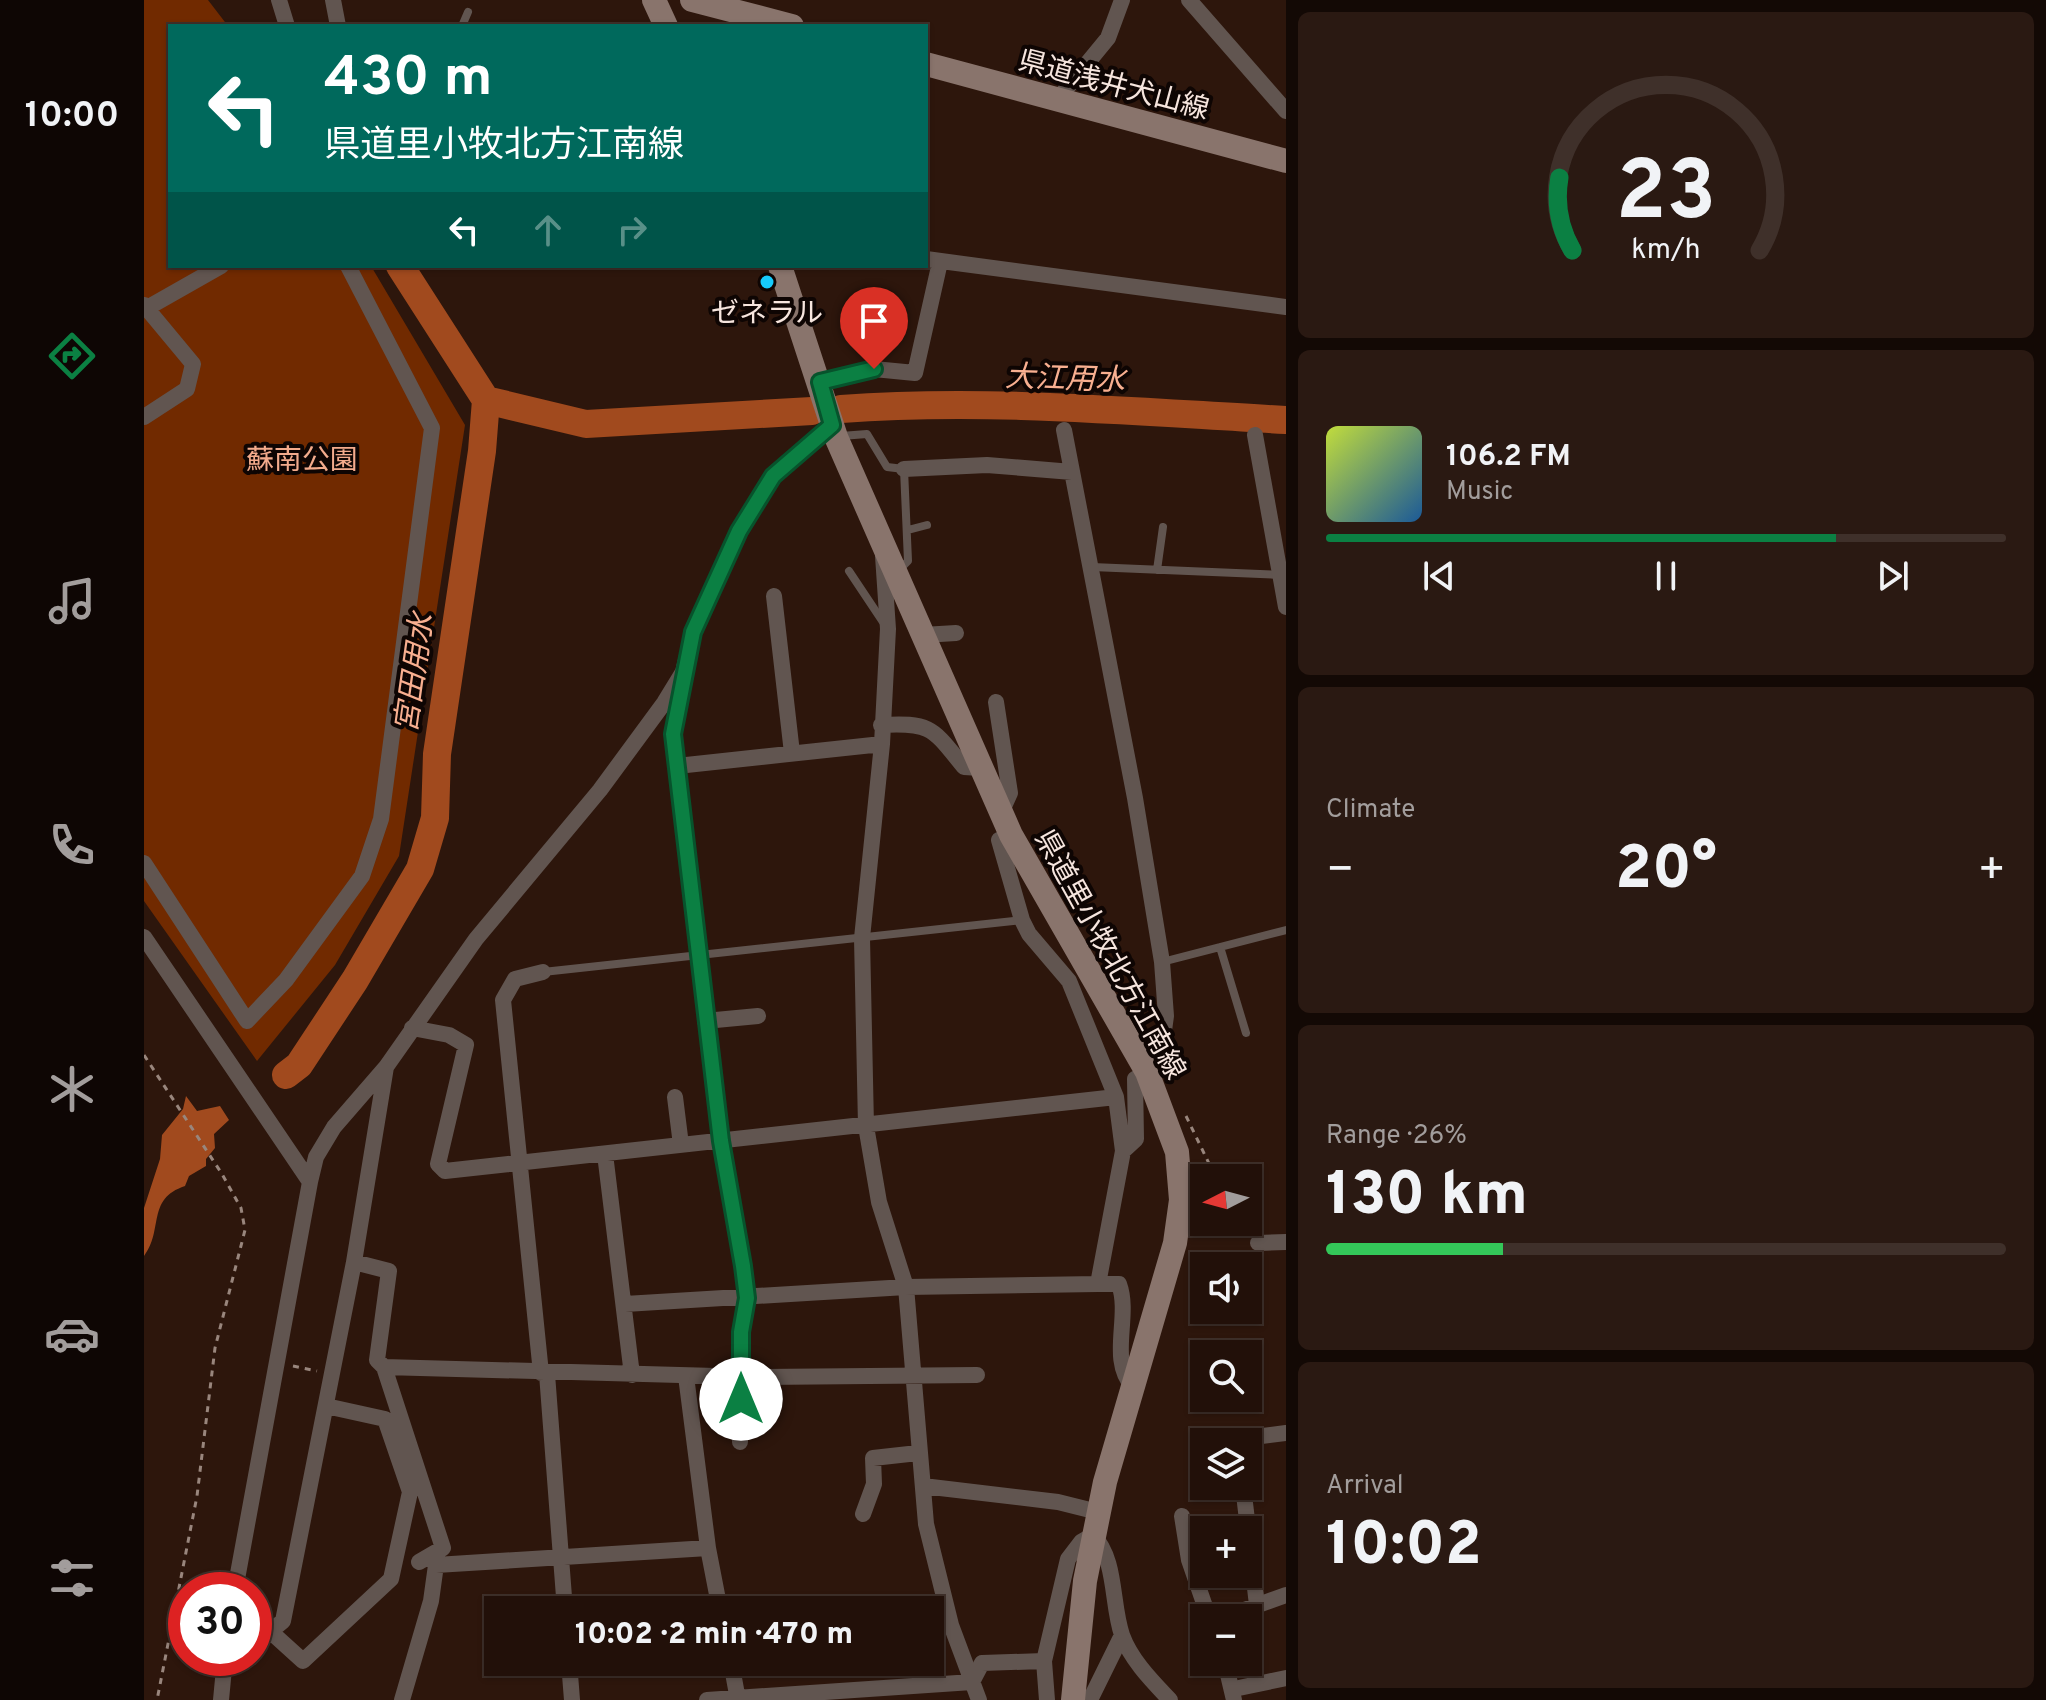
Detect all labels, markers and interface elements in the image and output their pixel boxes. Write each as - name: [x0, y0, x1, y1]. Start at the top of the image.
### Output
- street label: 県道浅井犬山線: [1014, 44, 1213, 130]
- text: 430 m: [324, 45, 493, 115]
- icon: left: [192, 56, 296, 160]
- text: 10:00: [25, 94, 119, 140]
- text: 県道里小牧北方江南線: [324, 124, 684, 170]
- text: 23: [1616, 143, 1716, 248]
- icon: left: [442, 208, 486, 252]
- icon: ahead: [526, 208, 570, 252]
- icon: right: [610, 208, 654, 252]
- text: km/h: [1631, 233, 1701, 269]
- marker: ゼネラル: [758, 273, 776, 291]
- pin: [840, 287, 908, 369]
- place label: ゼネラル: [711, 297, 823, 333]
- icon: arrive: [852, 299, 896, 343]
- icon: directions: [44, 328, 100, 384]
- water label: 大江用水: [1004, 360, 1129, 401]
- text: 106.2 FM: [1446, 439, 1571, 476]
- park label: 蘇南公園: [246, 444, 358, 480]
- text: Music: [1446, 476, 1513, 509]
- icon: previous: [1417, 554, 1461, 598]
- icon: pause: [1644, 554, 1688, 598]
- icon: next: [1871, 554, 1915, 598]
- icon: music: [44, 573, 100, 629]
- water label: 宮田用水: [390, 608, 444, 735]
- text: Climate: [1326, 794, 1415, 827]
- icon: phone: [44, 817, 100, 873]
- street label: 県道里小牧北方江南線: [1025, 824, 1192, 1087]
- text: 20°: [1615, 834, 1717, 910]
- text: −: [1326, 844, 1354, 900]
- text: +: [1978, 844, 2006, 900]
- icon: climate: [44, 1061, 100, 1117]
- text: Range · 26%: [1326, 1120, 1467, 1153]
- text: 130 km: [1326, 1160, 1528, 1236]
- north arrow: [1190, 1164, 1262, 1236]
- map controls: [1190, 1164, 1262, 1676]
- button: sound: [1190, 1252, 1262, 1324]
- icon: car: [44, 1306, 100, 1362]
- button: search: [1190, 1340, 1262, 1412]
- position arrow: [699, 1357, 783, 1441]
- button: layers: [1190, 1428, 1262, 1500]
- text: Arrival: [1326, 1470, 1404, 1503]
- text: 10:02: [1326, 1510, 1482, 1586]
- button: +: [1190, 1516, 1262, 1588]
- icon: filters: [44, 1550, 100, 1606]
- speed limit sign: 30: [168, 1572, 272, 1676]
- button: −: [1190, 1604, 1262, 1676]
- text: 10:02 · 2 min · 470 m: [575, 1617, 853, 1654]

